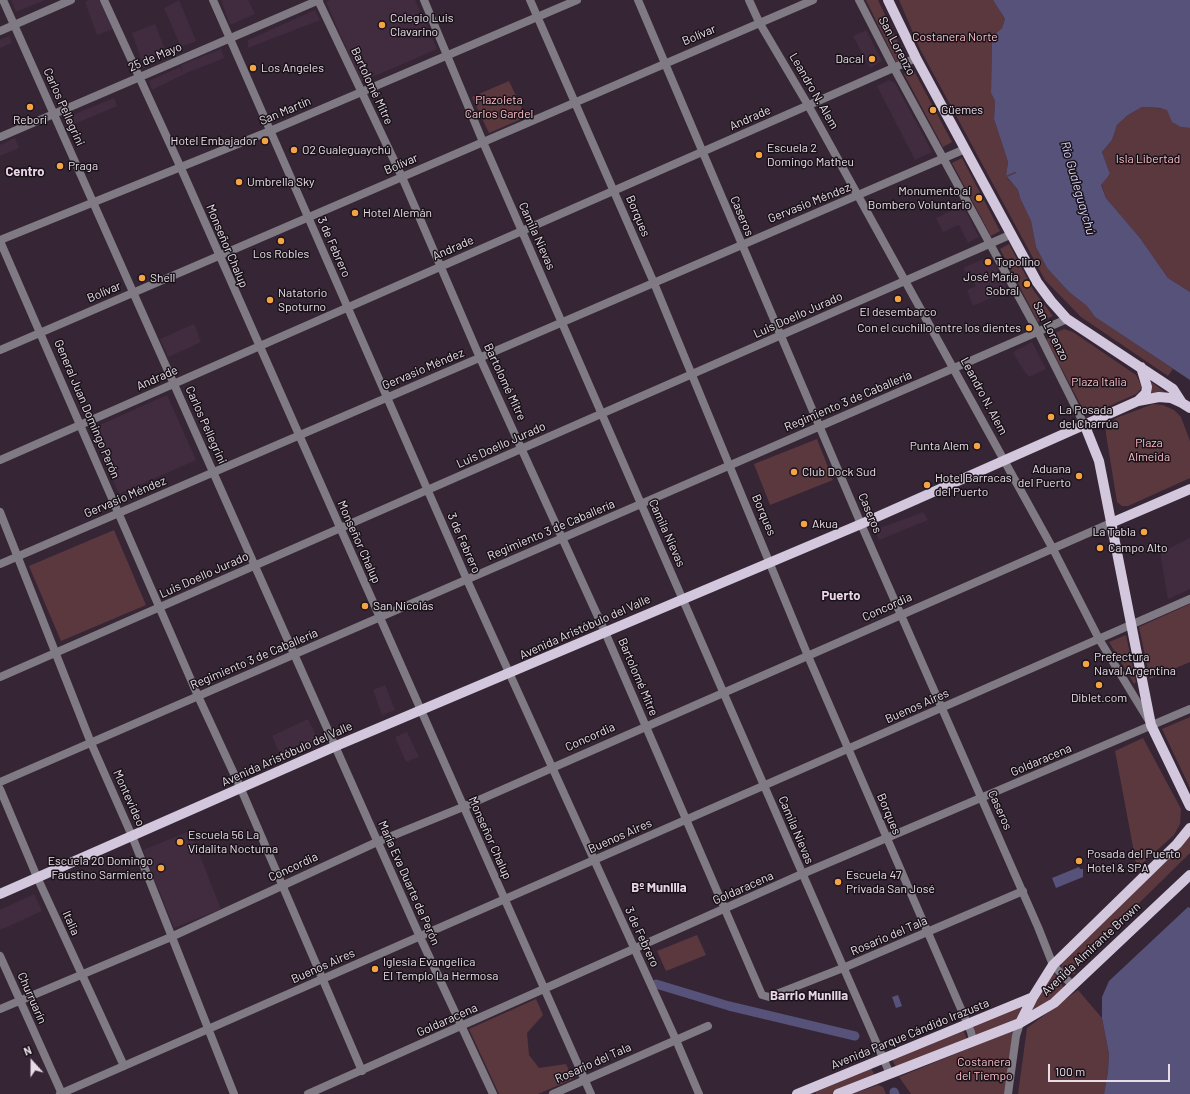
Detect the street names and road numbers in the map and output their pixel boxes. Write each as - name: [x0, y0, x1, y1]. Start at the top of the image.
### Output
- street label: San Lorenzo: [876, 14, 918, 78]
- street label: Bolívar: [680, 21, 718, 49]
- street label: 25 de Mayo: [126, 39, 184, 75]
- street label: Bartolomé Mitre: [348, 45, 396, 127]
- street label: Leandro N. Alem: [786, 50, 842, 132]
- street label: Carlos Pellegrini: [40, 66, 88, 148]
- street label: San Martín: [257, 94, 313, 128]
- street label: Andrade: [727, 103, 773, 133]
- street label: Bolívar: [382, 150, 420, 178]
- street label: Gervasio Méndez: [766, 180, 852, 226]
- street label: Borques: [623, 193, 653, 239]
- street label: Caseros: [727, 194, 757, 238]
- street label: Camila Nievas: [516, 200, 558, 272]
- street label: Monseñor Chalup: [203, 202, 251, 290]
- street label: 3 de Febrero: [314, 214, 354, 280]
- street label: Andrade: [430, 233, 476, 263]
- street label: Bolívar: [85, 278, 123, 306]
- street label: Luis Doello Jurado: [751, 289, 845, 341]
- street label: San Lorenzo: [1030, 299, 1072, 363]
- street label: General Juan Domingo Perón: [51, 337, 123, 481]
- street label: Bartolomé Mitre: [481, 341, 529, 423]
- street label: Gervasio Méndez: [380, 345, 466, 393]
- street label: Leandro N. Alem: [958, 355, 1010, 437]
- street label: Andrade: [134, 363, 180, 393]
- street label: Regimiento 3 de Caballería: [782, 368, 914, 434]
- street label: Carlos Pellegrini: [182, 384, 230, 466]
- street label: Luis Doello Jurado: [454, 419, 548, 471]
- street label: Gervasio Méndez: [82, 473, 168, 521]
- street label: Caseros: [855, 491, 885, 535]
- street label: Borques: [749, 492, 779, 538]
- street label: Regimiento 3 de Caballería: [485, 497, 617, 563]
- street label: Camila Nievas: [646, 497, 688, 569]
- street label: Monseñor Chalup: [334, 498, 384, 586]
- street label: 3 de Febrero: [444, 510, 484, 576]
- street label: Luis Doello Jurado: [157, 549, 251, 601]
- street label: Concordia: [860, 590, 914, 624]
- street label: Avenida Aristóbulo del Valle: [517, 592, 653, 662]
- street label: Regimiento 3 de Caballería: [188, 626, 320, 692]
- street label: Bartolomé Mitre: [615, 636, 661, 718]
- street label: Buenos Aires: [883, 686, 951, 726]
- street label: Avenida Aristóbulo del Valle: [219, 719, 355, 789]
- street label: Concordia: [563, 720, 617, 754]
- street label: Goldaracena: [1008, 741, 1074, 779]
- street label: Montevideo: [110, 768, 148, 828]
- street label: Caseros: [985, 788, 1015, 832]
- street label: Borques: [874, 791, 904, 837]
- street label: Monseñor Chalup: [465, 794, 515, 882]
- street label: Camila Nievas: [775, 794, 817, 866]
- street label: Buenos Aires: [586, 816, 654, 856]
- street label: María Eva Duarte de Perón: [375, 819, 443, 947]
- street label: Concordia: [266, 849, 320, 885]
- street label: Goldaracena: [710, 868, 776, 908]
- street label: Avenida Almirante Brown: [1039, 900, 1143, 998]
- street label: 3 de Febrero: [622, 905, 662, 969]
- street label: Italia: [59, 908, 83, 938]
- street label: Rosario del Tala: [848, 913, 930, 959]
- street label: Buenos Aires: [289, 946, 357, 986]
- street label: Churruarín: [14, 970, 50, 1026]
- street label: Avenida Parque Cándido Irazusta: [829, 996, 991, 1072]
- street label: Goldaracena: [414, 1000, 480, 1040]
- street label: Rosario del Tala: [553, 1040, 633, 1086]

